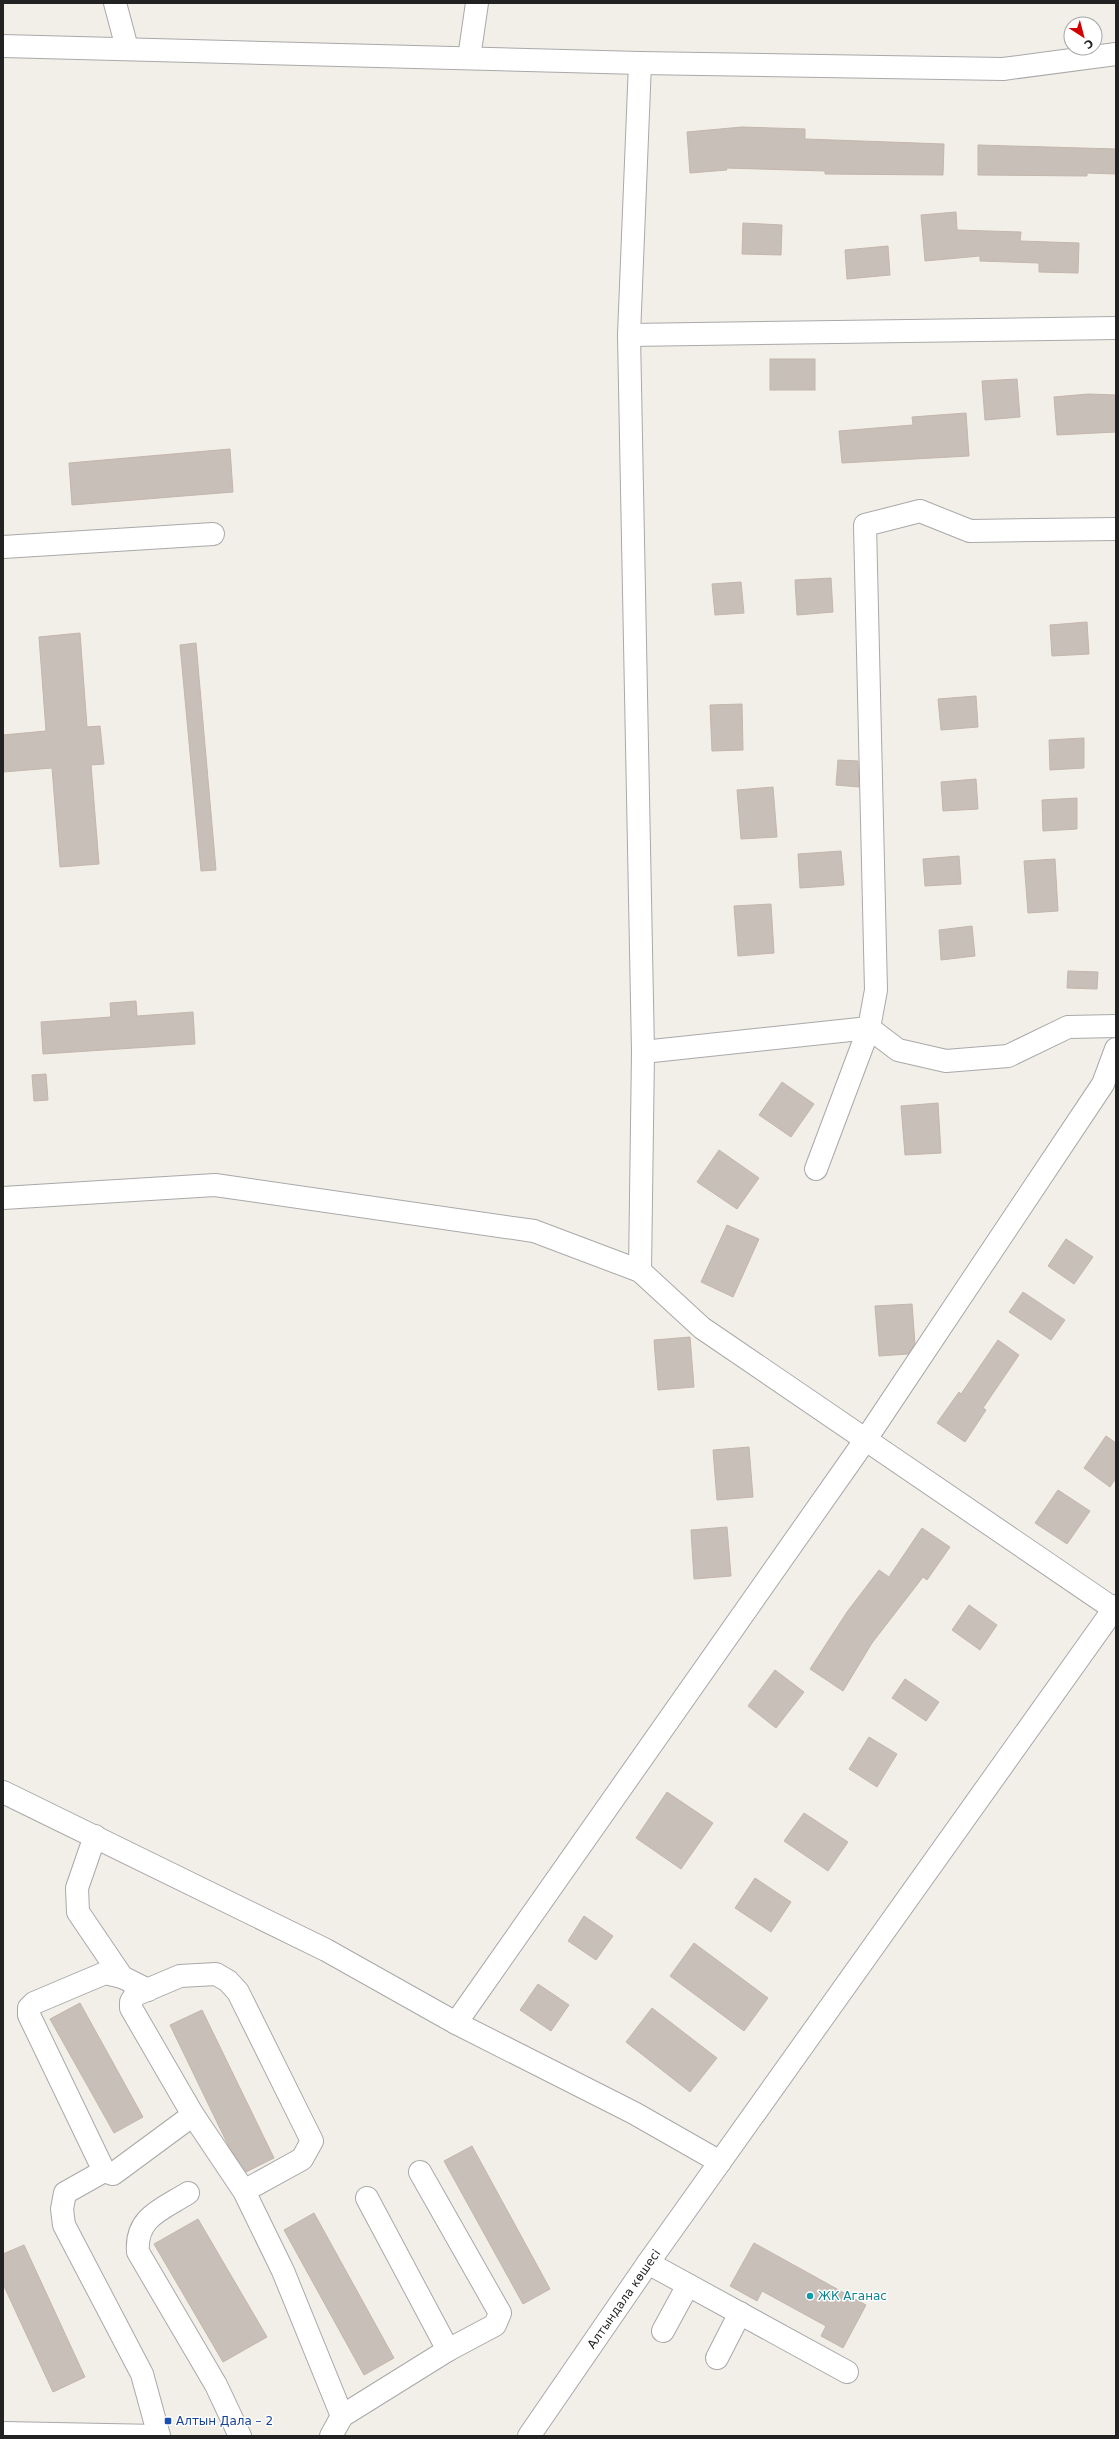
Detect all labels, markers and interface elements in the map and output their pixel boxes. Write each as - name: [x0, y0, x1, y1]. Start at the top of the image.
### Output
- north arrow: [1063, 16, 1103, 56]
- text: С: [1081, 36, 1096, 51]
- street label: Алтындала көшесі: [585, 2247, 663, 2351]
- place label: ЖК Аганас: [818, 2289, 887, 2303]
- marker: ЖК Аганас: [805, 2291, 815, 2301]
- place label: Алтын Дала – 2: [176, 2414, 273, 2428]
- marker: Алтын Дала – 2: [163, 2416, 173, 2426]

